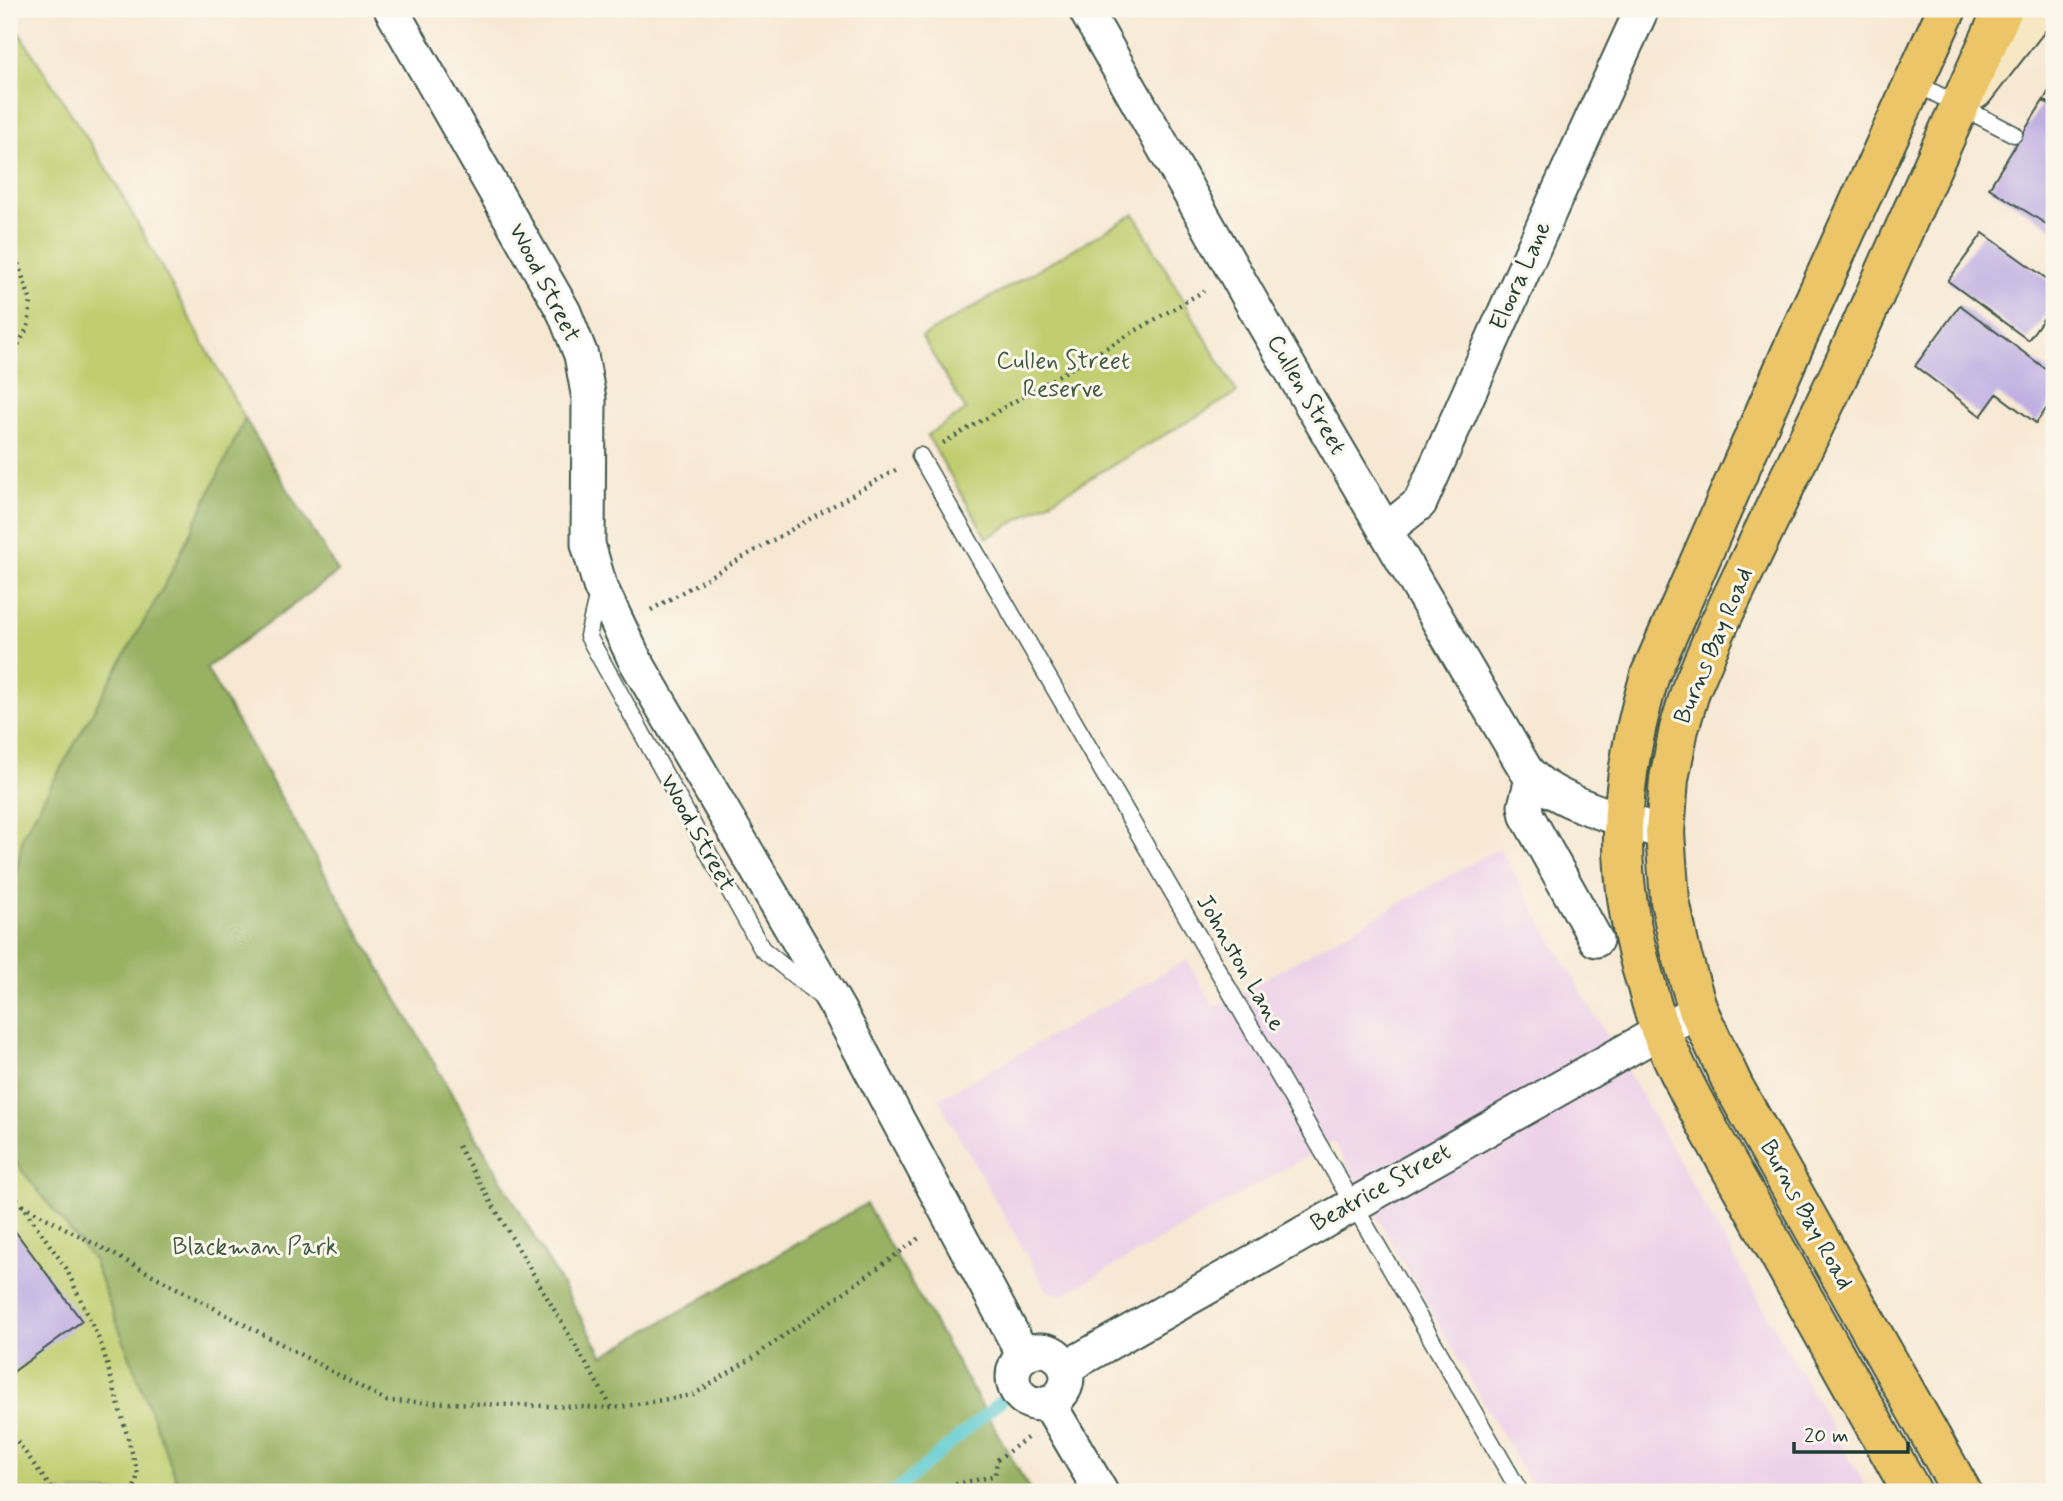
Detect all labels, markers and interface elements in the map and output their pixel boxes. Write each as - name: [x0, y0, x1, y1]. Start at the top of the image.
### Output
- street label: Eloora Lane: [1483, 217, 1559, 335]
- street label: Wood Street: [501, 218, 587, 348]
- street label: Cullen Street: [1259, 329, 1353, 461]
- park label: Cullen Street Reserve: [996, 346, 1130, 405]
- street label: Burns Bay Road: [1667, 563, 1761, 729]
- street label: Wood Street: [652, 769, 742, 897]
- street label: Johnston Lane: [1188, 889, 1292, 1037]
- street label: Burns Bay Road: [1752, 1135, 1860, 1295]
- street label: Beatrice Street: [1305, 1137, 1457, 1239]
- park label: Blackman Park: [172, 1232, 338, 1263]
- scale bar: [1794, 1410, 1907, 1454]
- text: 20 m: [1804, 1422, 1849, 1450]

